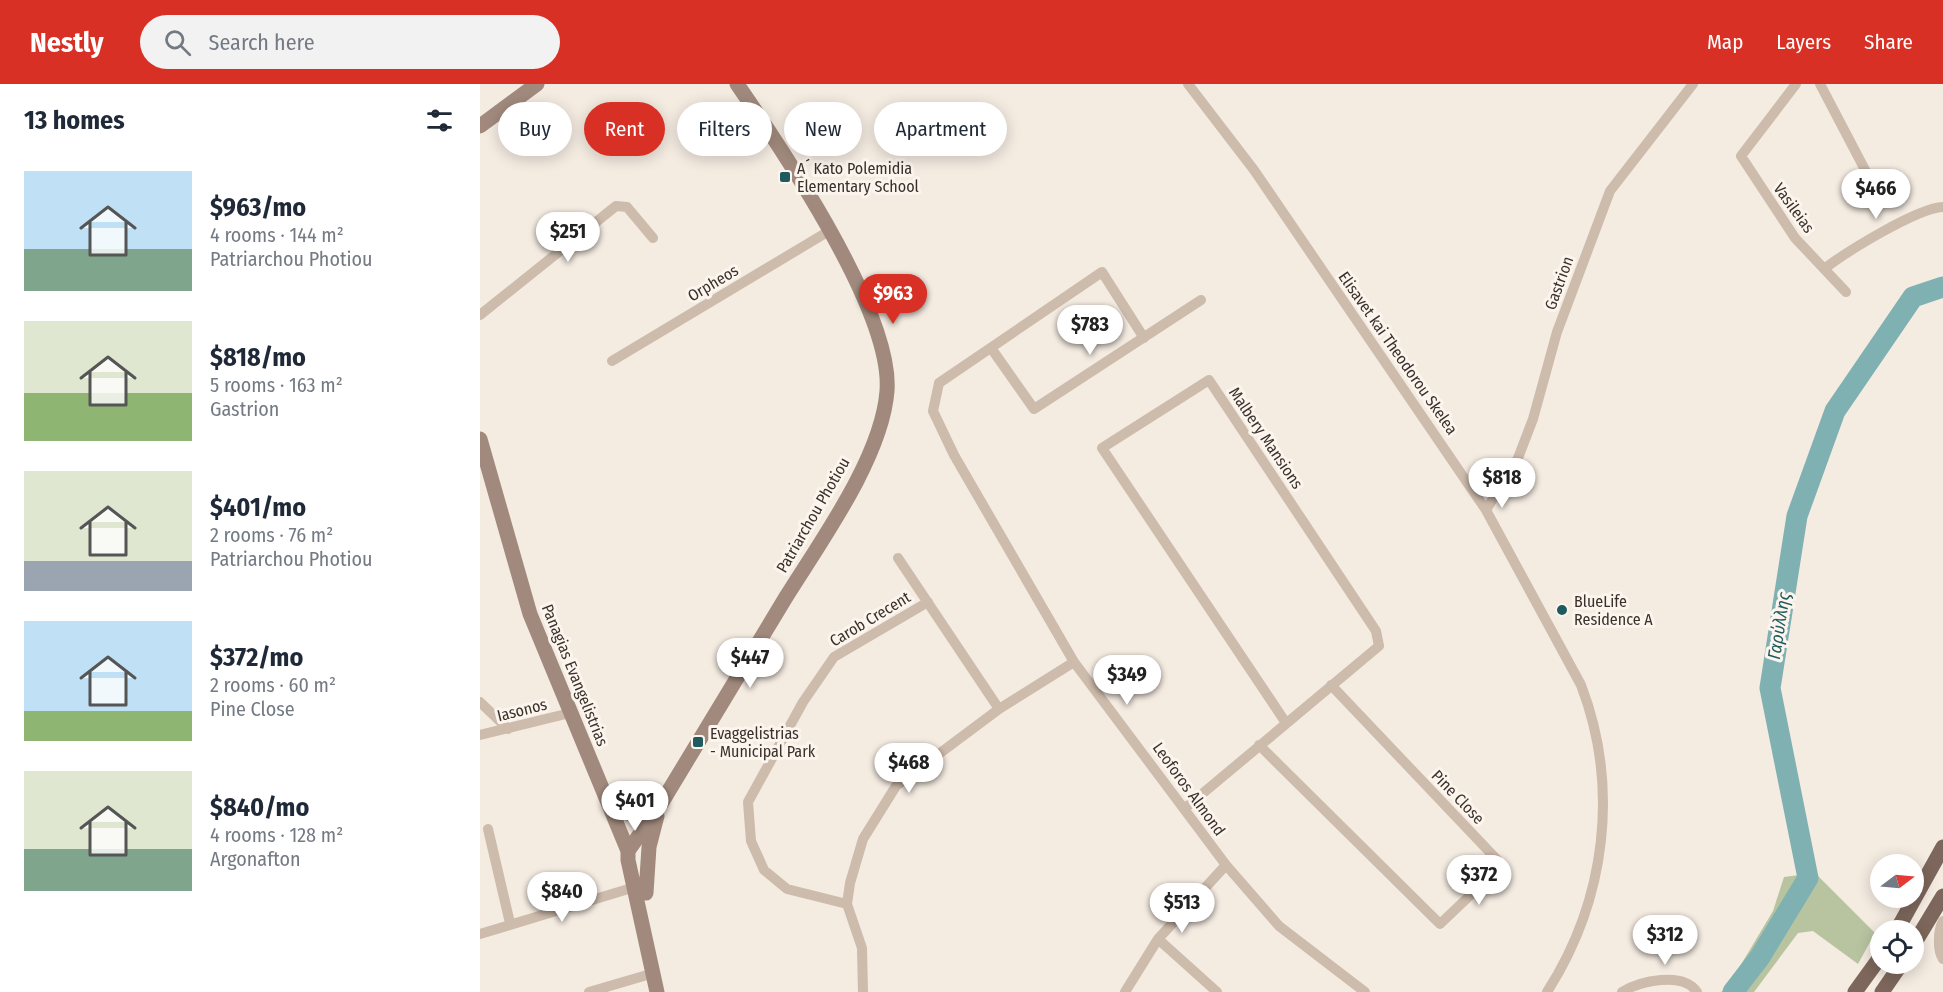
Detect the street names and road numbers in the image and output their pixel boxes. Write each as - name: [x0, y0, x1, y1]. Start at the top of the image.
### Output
- street label: Vasileias: [1770, 179, 1818, 237]
- street label: Gastrion: [1541, 254, 1577, 312]
- street label: Orpheos: [684, 260, 742, 305]
- street label: Elisavet kai Theodorou Skelea: [1334, 268, 1462, 438]
- street label: Malbery Mansions: [1225, 384, 1307, 493]
- street label: Patriarchou Photiou: [772, 454, 854, 576]
- street label: Carob Crecent: [826, 587, 914, 650]
- street label: Panagias Evangelistrias: [538, 601, 612, 749]
- street label: Iasonos: [495, 695, 549, 725]
- street label: Leoforos Almond: [1149, 739, 1229, 839]
- street label: Pine Close: [1428, 766, 1488, 828]

